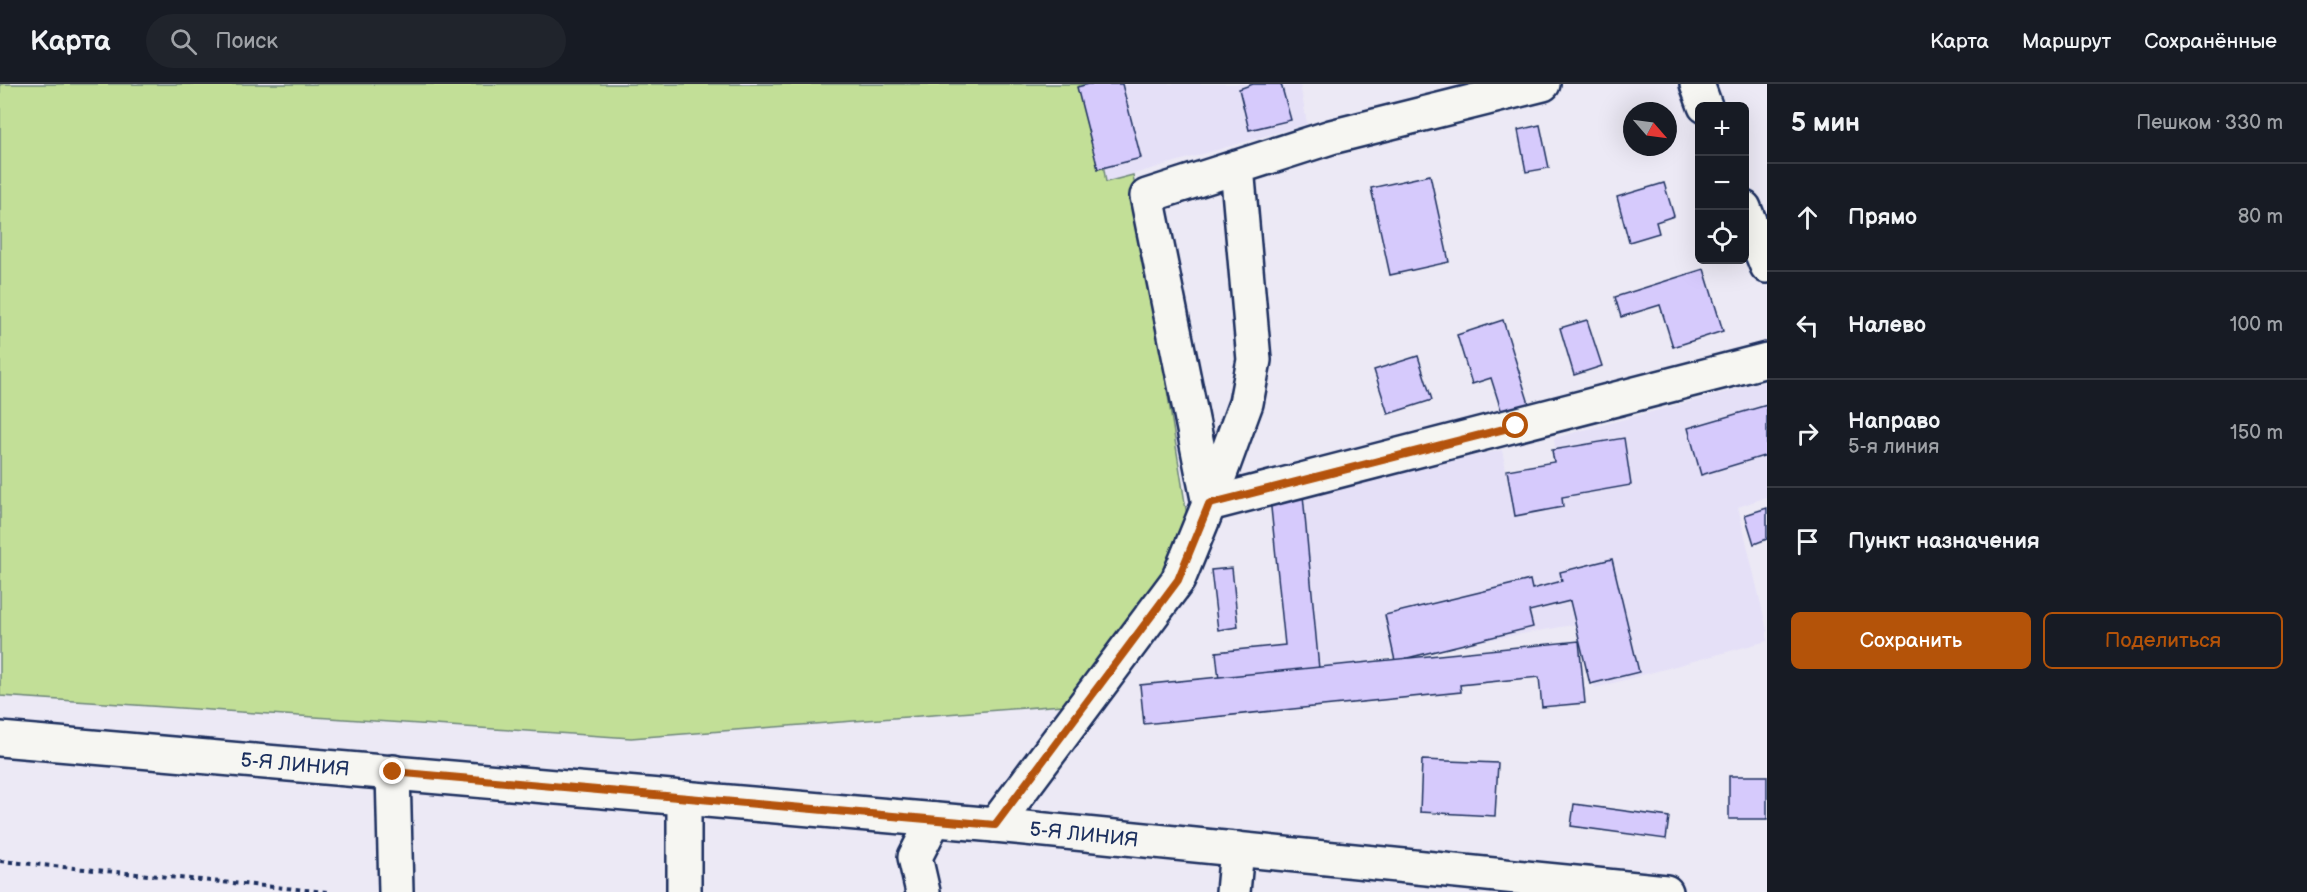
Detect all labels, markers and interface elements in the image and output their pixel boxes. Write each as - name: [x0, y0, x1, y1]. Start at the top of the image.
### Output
- search box: [146, 14, 566, 68]
- text: Карта: [30, 25, 110, 58]
- icon: search: [167, 25, 200, 58]
- text: Поиск: [215, 28, 278, 55]
- text: Карта: [1930, 29, 1989, 54]
- text: Маршрут: [2022, 29, 2111, 54]
- text: Сохранённые: [2144, 29, 2277, 54]
- north arrow: [1623, 102, 1677, 156]
- map controls: [1695, 102, 1749, 264]
- button: +: [1695, 102, 1749, 156]
- text: 5 мин: [1791, 108, 1860, 139]
- text: Пешком · 330 m: [2136, 111, 2283, 135]
- button: −: [1695, 156, 1749, 210]
- icon: ahead: [1791, 201, 1824, 234]
- text: Прямо: [1848, 204, 1917, 231]
- text: 80 m: [2238, 205, 2283, 229]
- button: locate: [1695, 210, 1749, 264]
- icon: left: [1791, 309, 1824, 342]
- text: Налево: [1848, 312, 1926, 339]
- text: 100 m: [2230, 313, 2283, 337]
- text: Направо: [1848, 408, 1940, 435]
- route start: [1502, 412, 1528, 438]
- icon: right: [1791, 417, 1824, 450]
- text: 150 m: [2230, 421, 2283, 445]
- text: 5-я линия: [1848, 435, 1939, 459]
- icon: arrive: [1791, 525, 1824, 558]
- text: Пункт назначения: [1848, 528, 2040, 555]
- button: Сохранить: [1791, 612, 2031, 669]
- button: Поделиться: [2043, 612, 2283, 669]
- street label: 5-Я ЛИНИЯ: [239, 748, 350, 782]
- route end: [379, 758, 405, 784]
- street label: 5-Я ЛИНИЯ: [1028, 817, 1140, 853]

